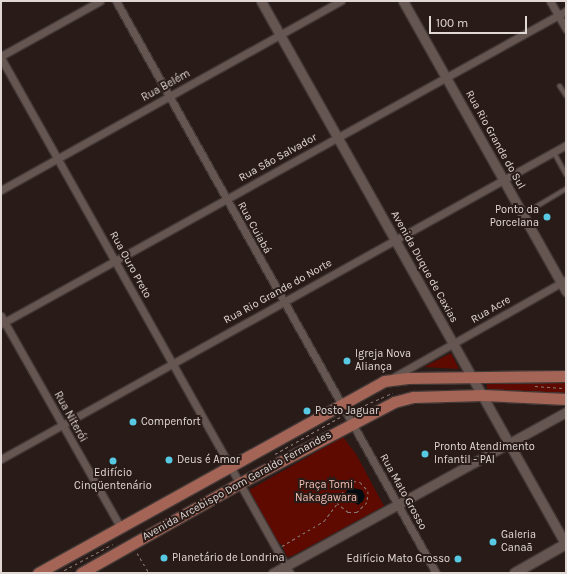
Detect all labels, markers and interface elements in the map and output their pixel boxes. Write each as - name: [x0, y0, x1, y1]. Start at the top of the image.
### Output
- scale bar: [431, 8, 529, 34]
- text: 100 m: [436, 16, 468, 30]
- street label: Rua Belém: [139, 67, 193, 105]
- street label: Rua Rio Grande do Sul: [462, 88, 528, 192]
- street label: Rua São Salvador: [237, 131, 319, 185]
- street label: Rua Cuiabá: [234, 200, 274, 256]
- place label: Ponto da Porcelana: [490, 204, 539, 230]
- street label: Avenida Duque de Caxias: [388, 209, 460, 325]
- marker: Ponto da Porcelana: [542, 212, 552, 222]
- street label: Rua Ouro Preto: [106, 229, 154, 301]
- street label: Rua Rio Grande do Norte: [222, 257, 334, 327]
- street label: Rua Acre: [469, 293, 513, 327]
- place label: Igreja Nova Aliança: [355, 348, 411, 374]
- marker: Igreja Nova Aliança: [342, 356, 352, 366]
- street label: Rua Niterói: [51, 389, 89, 445]
- place label: Posto Jaguar: [315, 404, 379, 418]
- marker: Posto Jaguar: [302, 406, 312, 416]
- place label: Compenfort: [141, 415, 201, 429]
- marker: Compenfort: [128, 417, 138, 427]
- street label: Avenida Arcebispo Dom Geraldo Fernandes: [140, 428, 334, 544]
- place label: Pronto Atendimento Infantil - PAI: [434, 441, 535, 467]
- marker: Pronto Atendimento Infantil - PAI: [419, 448, 431, 460]
- street label: Rua Mato Grosso: [377, 452, 429, 532]
- place label: Deus é Amor: [177, 453, 240, 467]
- marker: Deus é Amor: [164, 455, 174, 465]
- marker: Edifício Cinqüentenário: [108, 456, 118, 466]
- place label: Edifício Cinqüentenário: [74, 467, 152, 493]
- park label: Praça Tomi Nakagawara: [295, 479, 357, 505]
- place label: Galeria Canaã: [501, 529, 536, 555]
- marker: Galeria Canaã: [488, 537, 498, 547]
- place label: Planetário de Londrina: [172, 551, 285, 565]
- place label: Edifício Mato Grosso: [347, 552, 450, 566]
- marker: Planetário de Londrina: [159, 553, 169, 563]
- marker: Edifício Mato Grosso: [453, 554, 463, 564]

